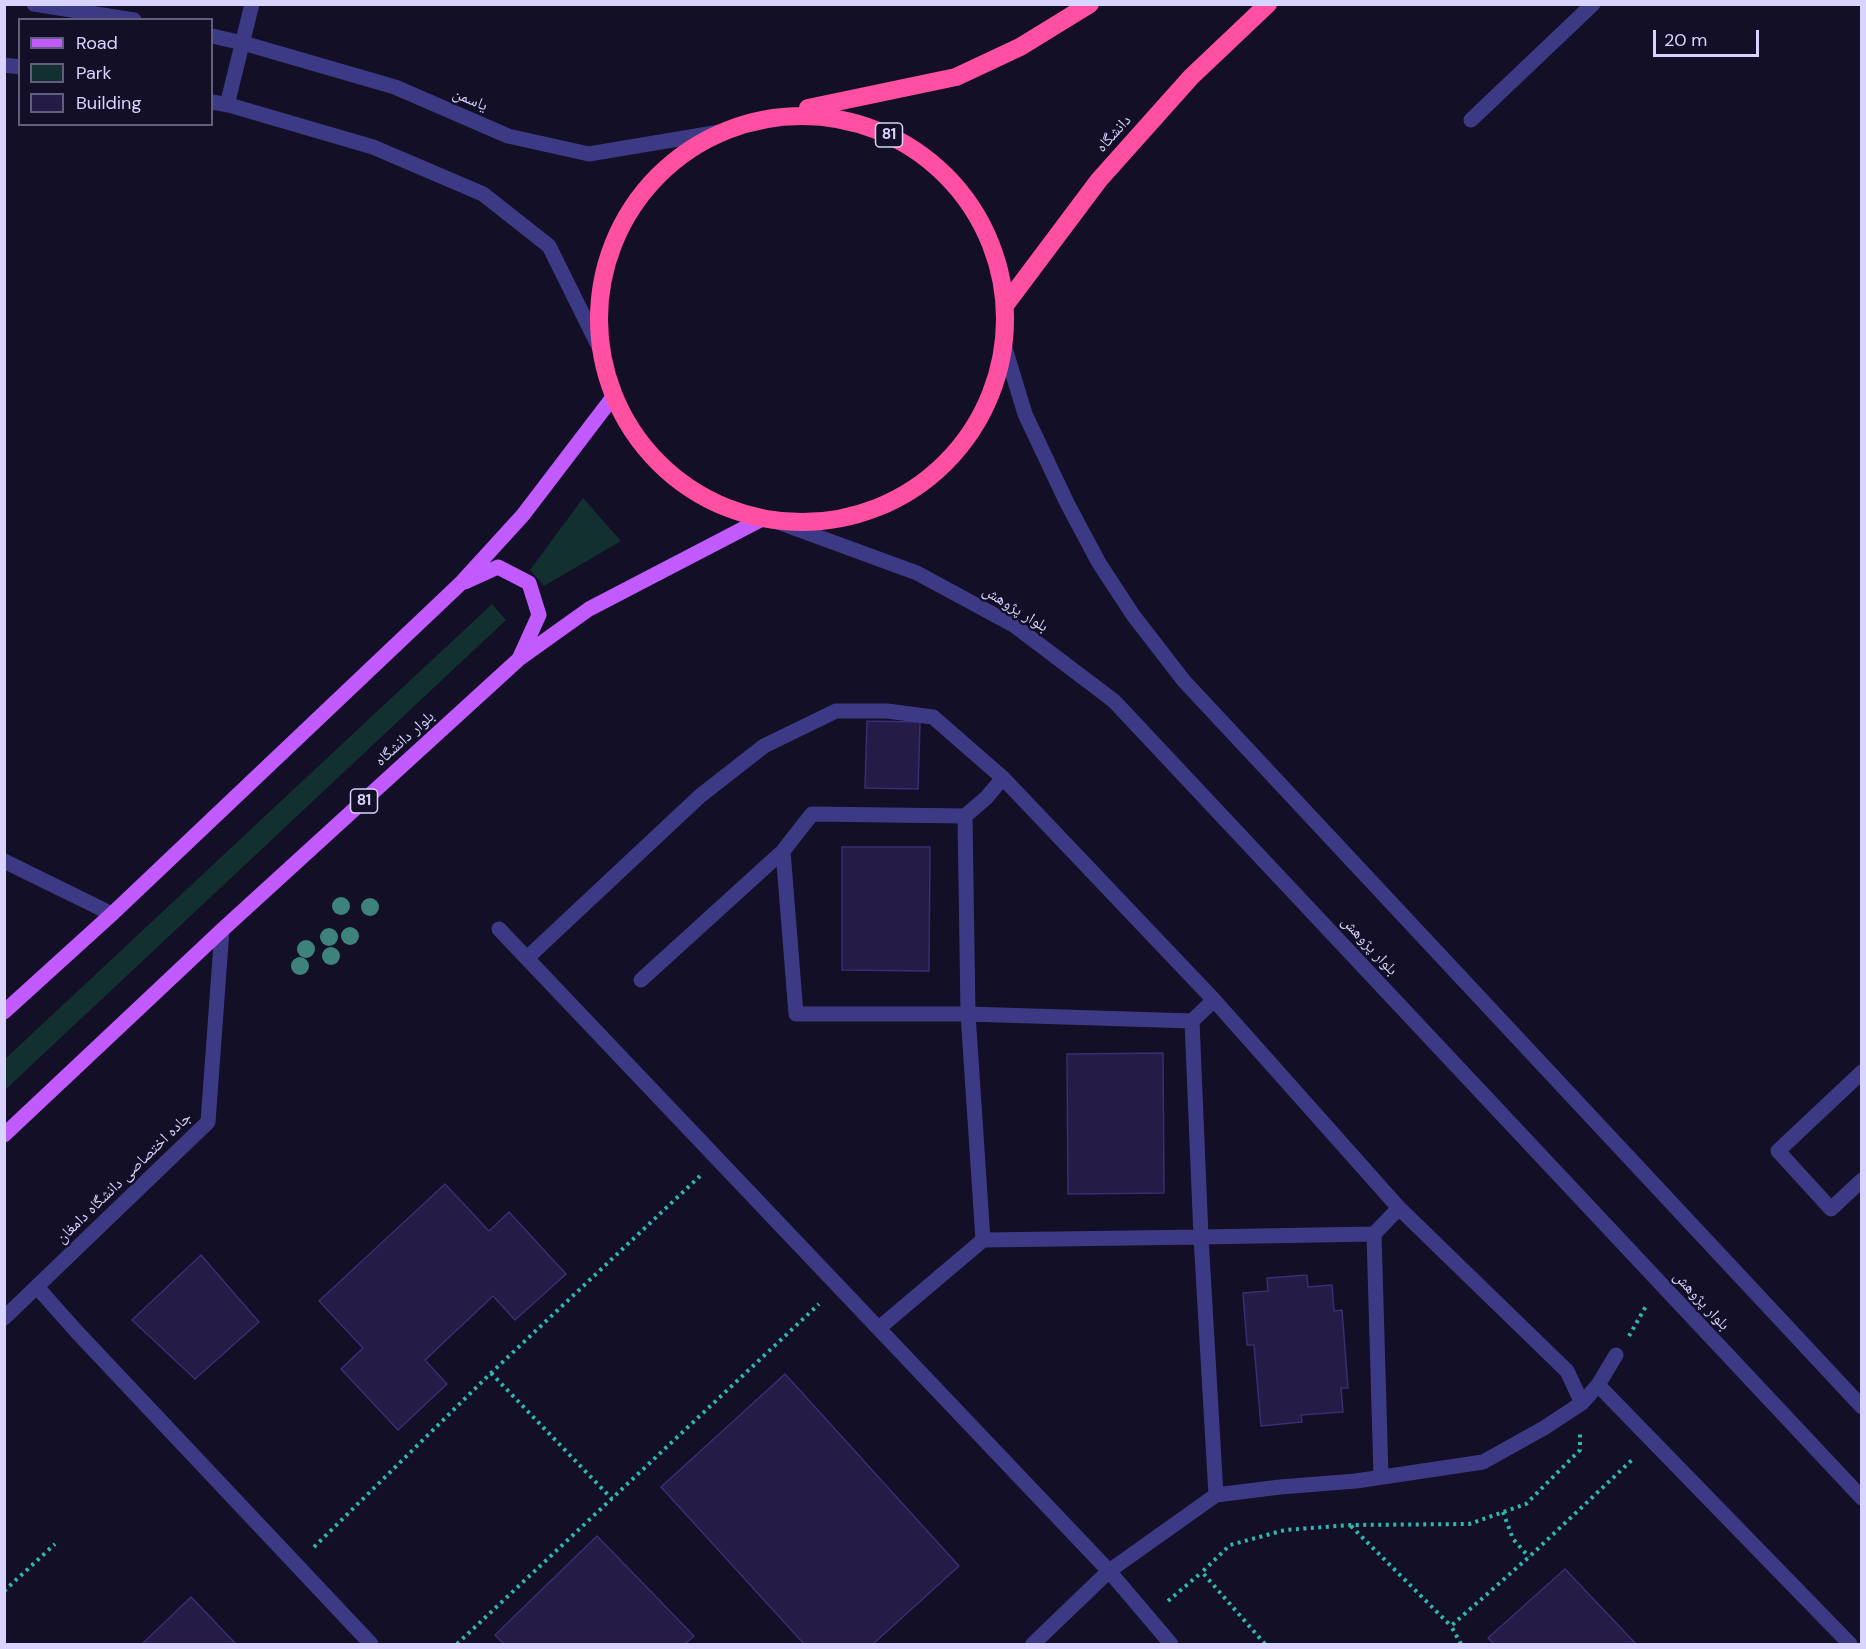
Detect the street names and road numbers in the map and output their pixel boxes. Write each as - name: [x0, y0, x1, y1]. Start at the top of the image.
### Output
- street label: یاسمن: [450, 84, 490, 116]
- street label: دانشگاه: [1092, 111, 1136, 157]
- road number: 81: [876, 123, 902, 147]
- street label: بلوار پژوهش: [979, 581, 1051, 637]
- street label: بلوار دانشگاه: [371, 707, 439, 771]
- road number: 81: [350, 789, 378, 813]
- street label: بلوار پژوهش: [1337, 912, 1401, 980]
- street label: جاده اختصاصی دانشگاه دامغان: [52, 1108, 196, 1248]
- street label: بلوار پژوهش: [1669, 1267, 1733, 1335]

